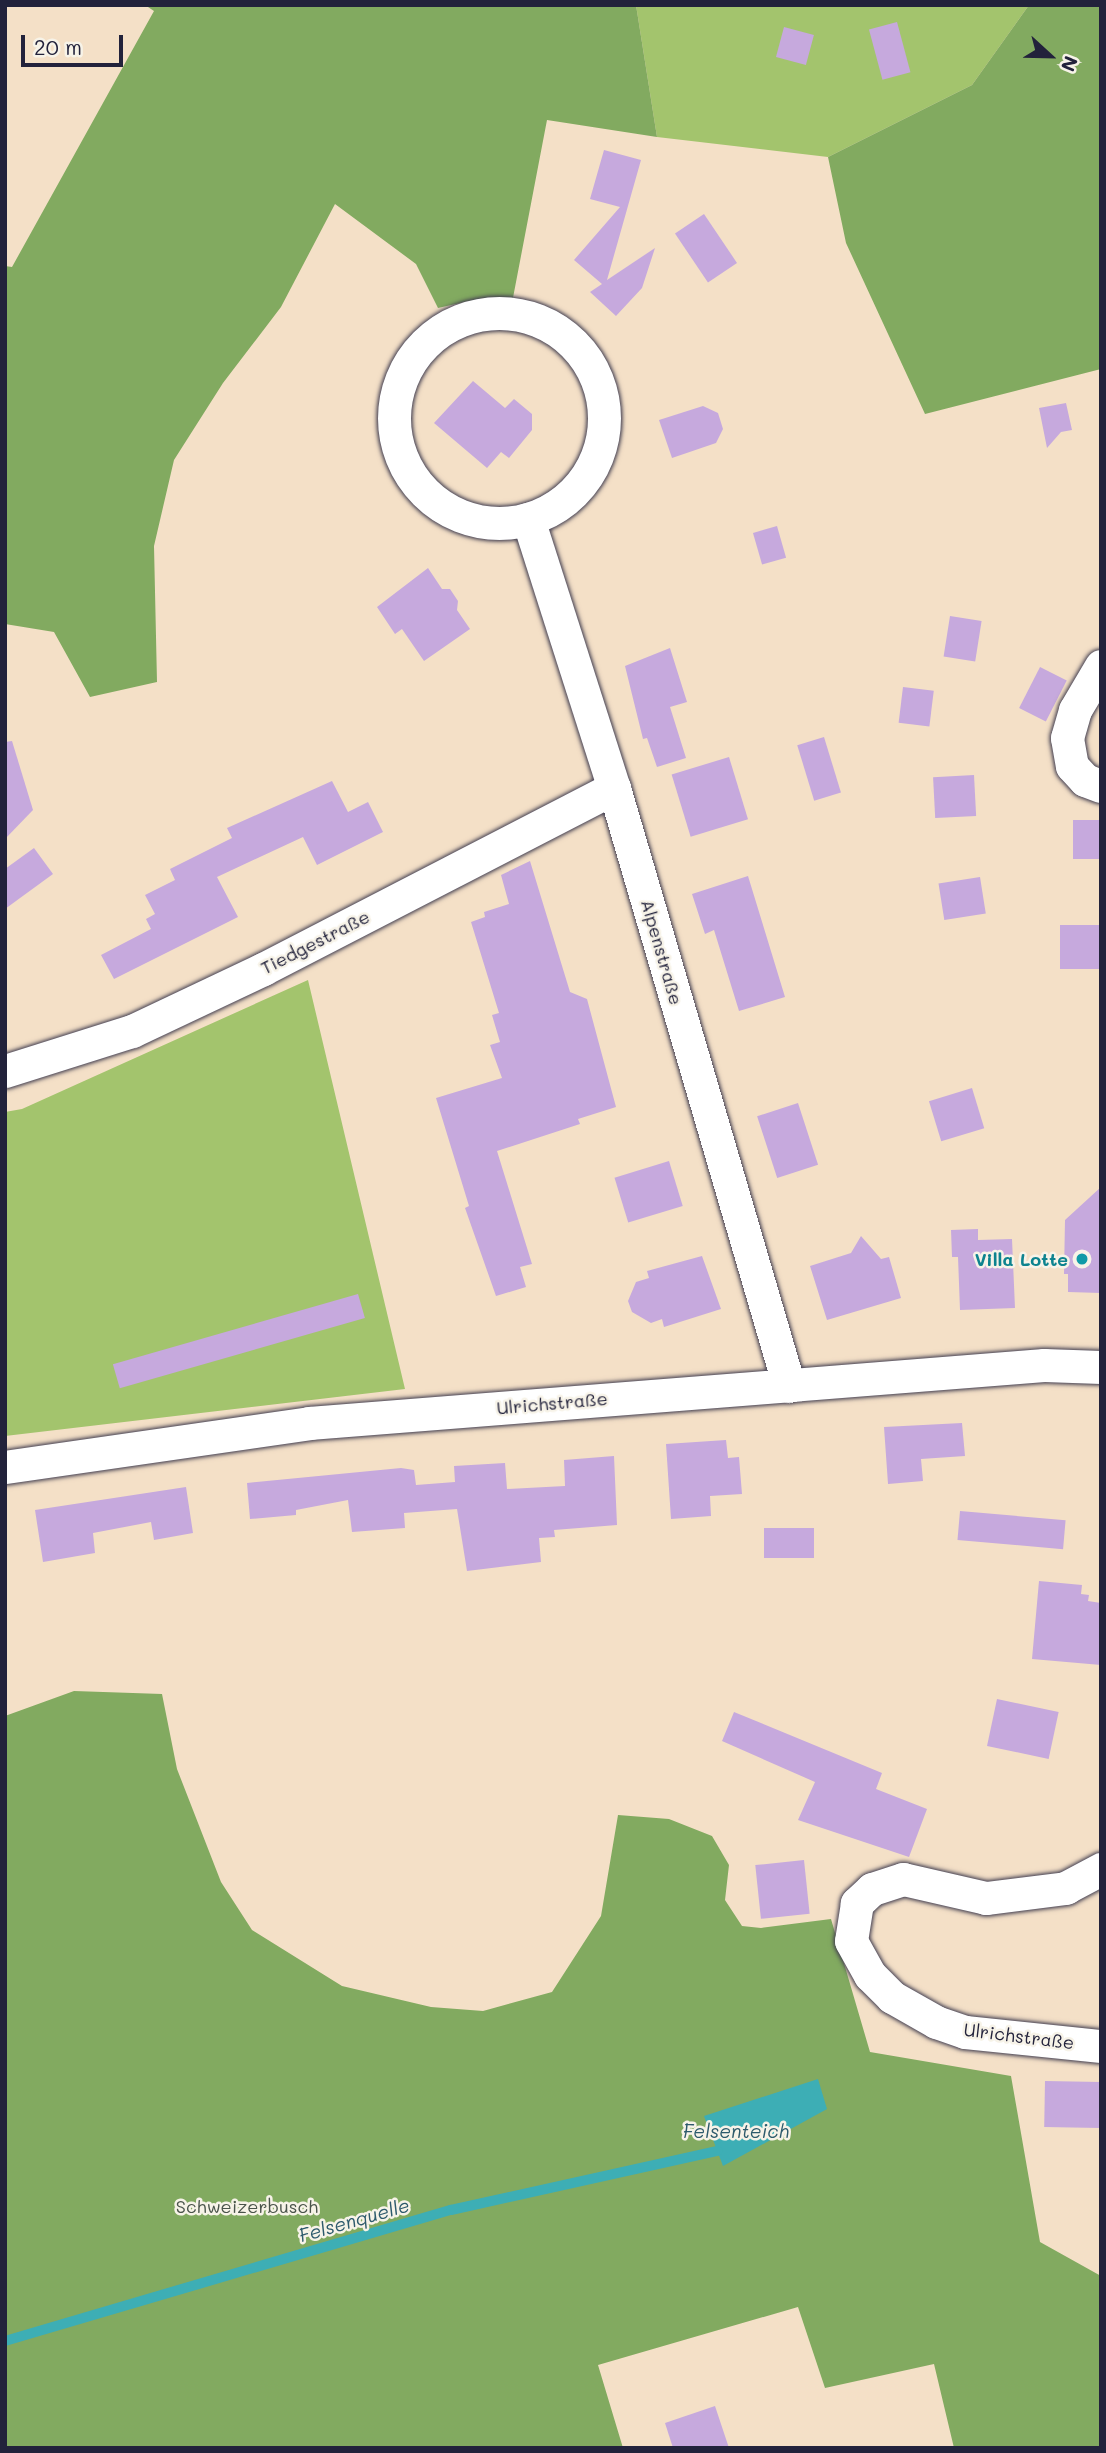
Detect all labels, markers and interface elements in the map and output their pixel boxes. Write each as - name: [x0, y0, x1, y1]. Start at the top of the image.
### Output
- scale bar: [24, 21, 126, 65]
- north arrow: [1015, 21, 1085, 91]
- text: 20 m: [34, 33, 82, 60]
- text: N: [1056, 53, 1084, 75]
- street label: Alpenstraße: [637, 897, 687, 1007]
- street label: Tiedgestraße: [257, 905, 373, 979]
- place label: Villa Lotte: [975, 1248, 1068, 1270]
- marker: Villa Lotte: [1074, 1251, 1090, 1267]
- street label: Ulrichstraße: [496, 1387, 608, 1419]
- street label: Ulrichstraße: [962, 2018, 1076, 2054]
- water label: Felsenteich: [683, 2120, 789, 2142]
- water label: Felsenquelle: [296, 2193, 412, 2247]
- park label: Schweizerbusch: [176, 2195, 318, 2217]

